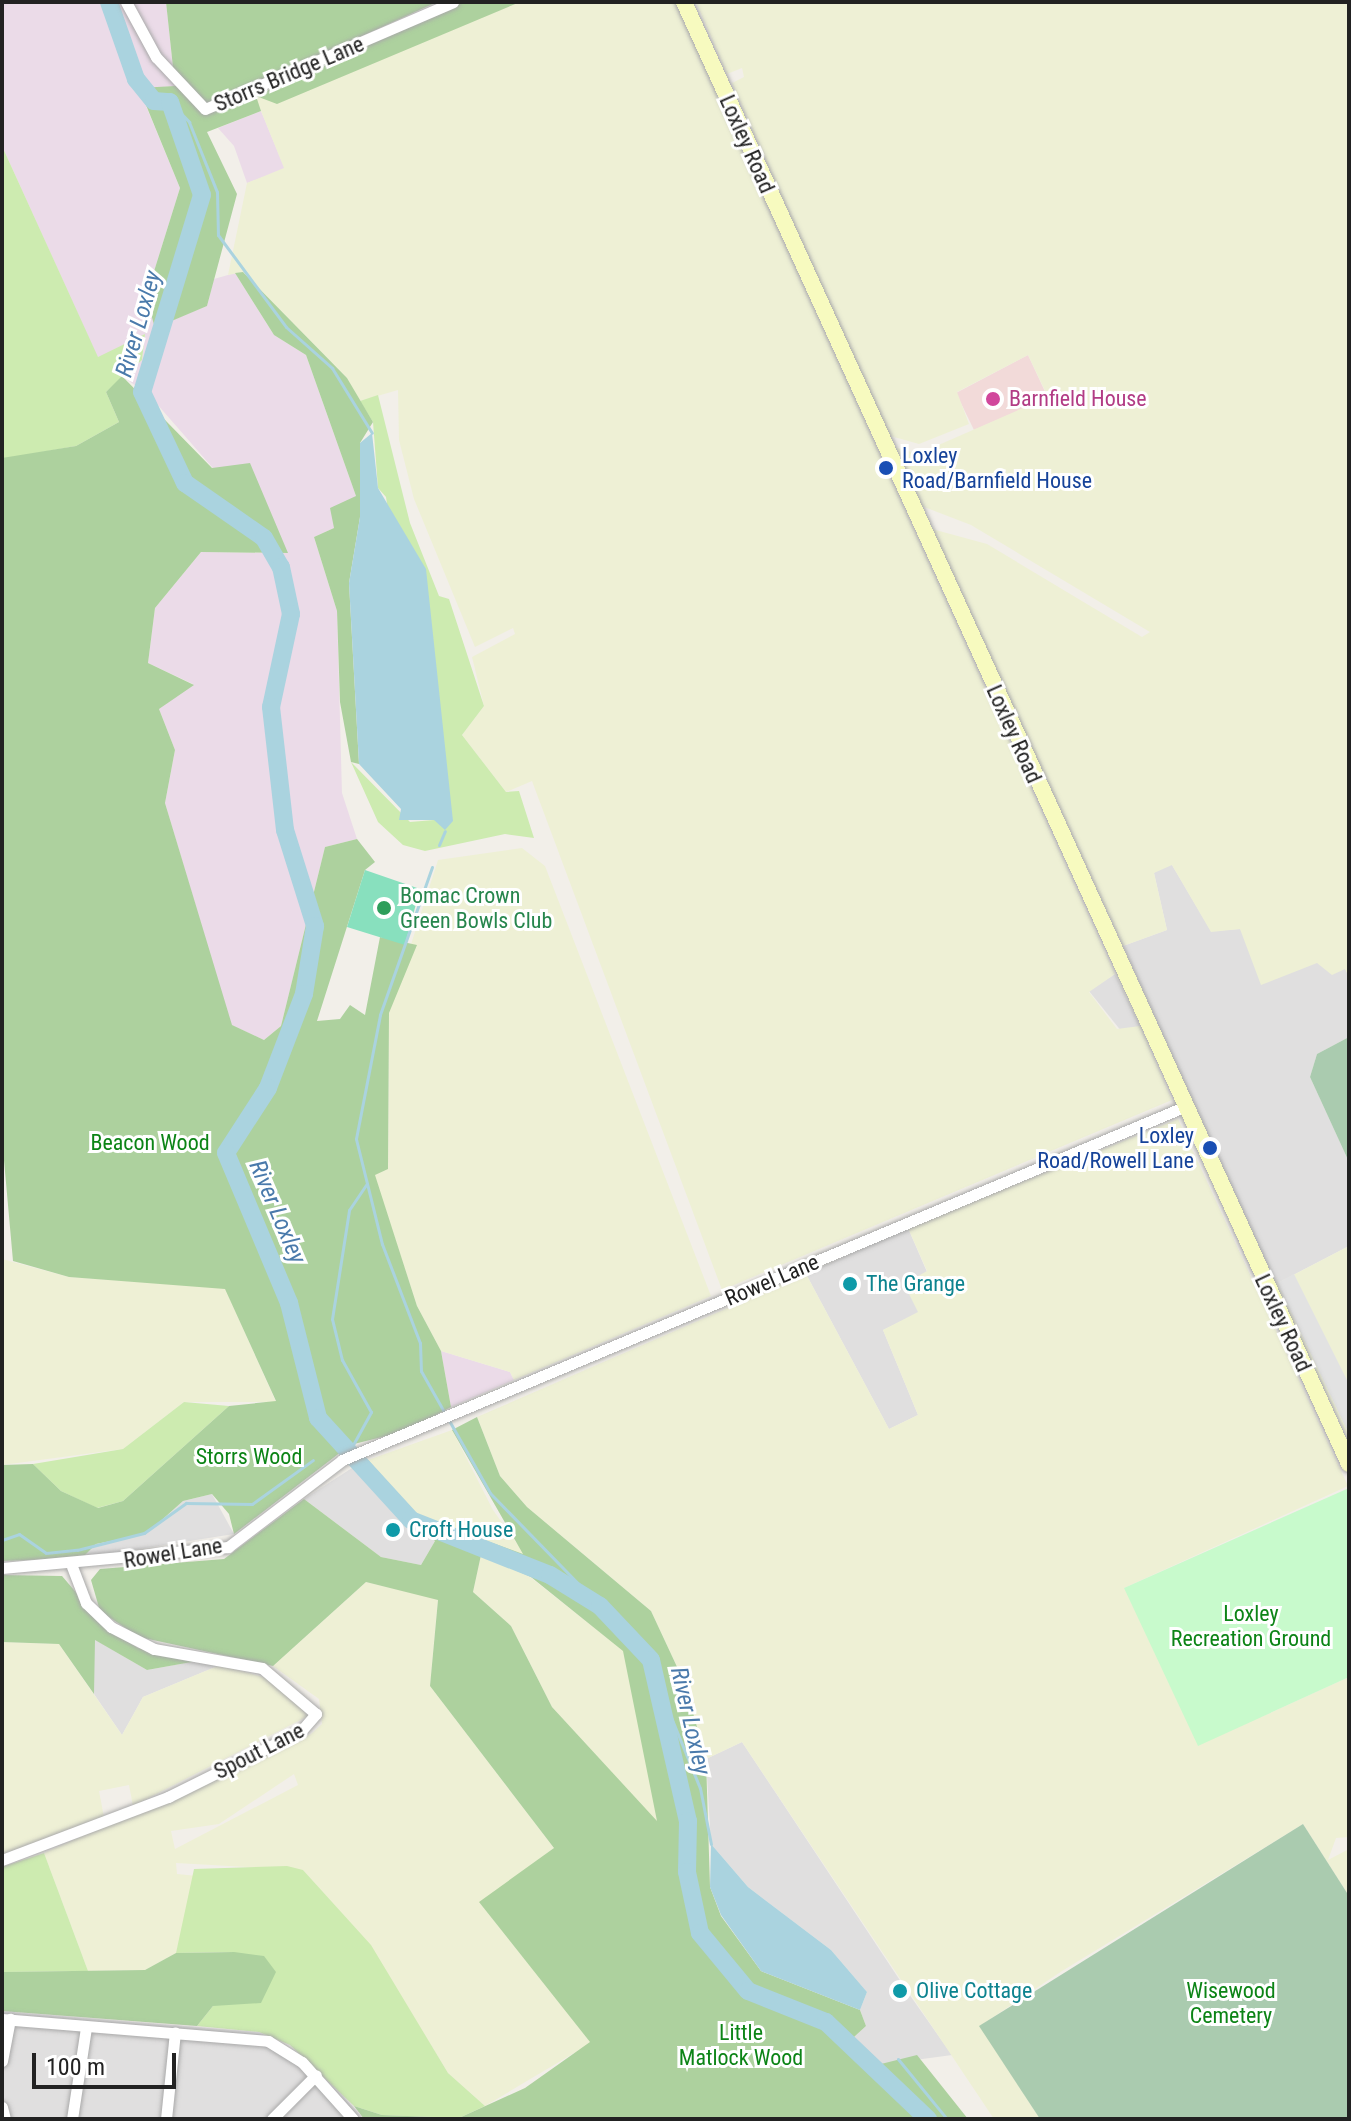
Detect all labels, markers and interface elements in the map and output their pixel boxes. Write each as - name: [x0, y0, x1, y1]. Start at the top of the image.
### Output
- street label: Storrs Bridge Lane: [210, 31, 368, 117]
- street label: Loxley Road: [714, 91, 780, 197]
- water label: River Loxley: [110, 267, 168, 381]
- place label: Barnfield House: [1009, 386, 1147, 412]
- marker: Barnfield House: [984, 390, 1002, 408]
- place label: Loxley Road/Barnfield House: [902, 442, 1092, 494]
- marker: Loxley Road/Barnfield House: [877, 459, 895, 477]
- street label: Loxley Road: [981, 681, 1047, 787]
- place label: Bomac Crown Green Bowls Club: [400, 882, 552, 934]
- marker: Bomac Crown Green Bowls Club: [375, 899, 393, 917]
- place label: Loxley Road/Rowell Lane: [1037, 1122, 1194, 1174]
- park label: Beacon Wood: [90, 1130, 210, 1156]
- marker: Loxley Road/Rowell Lane: [1201, 1139, 1219, 1157]
- water label: River Loxley: [242, 1156, 312, 1268]
- street label: Rowel Lane: [721, 1248, 823, 1312]
- street label: Loxley Road: [1249, 1270, 1317, 1376]
- place label: The Grange: [866, 1271, 965, 1297]
- marker: The Grange: [841, 1275, 859, 1293]
- park label: Storrs Wood: [196, 1444, 302, 1470]
- place label: Croft House: [409, 1517, 513, 1543]
- marker: Croft House: [384, 1521, 402, 1539]
- street label: Rowel Lane: [122, 1532, 224, 1574]
- park label: Loxley Recreation Ground: [1171, 1600, 1331, 1652]
- water label: River Loxley: [664, 1664, 716, 1778]
- street label: Spout Lane: [210, 1717, 308, 1785]
- park label: Wisewood Cemetery: [1186, 1977, 1276, 2028]
- place label: Olive Cottage: [916, 1978, 1032, 2004]
- marker: Olive Cottage: [891, 1982, 909, 2000]
- park label: Little Matlock Wood: [679, 2019, 803, 2070]
- scale bar: [36, 2037, 180, 2087]
- text: 100 m: [46, 2053, 105, 2081]

